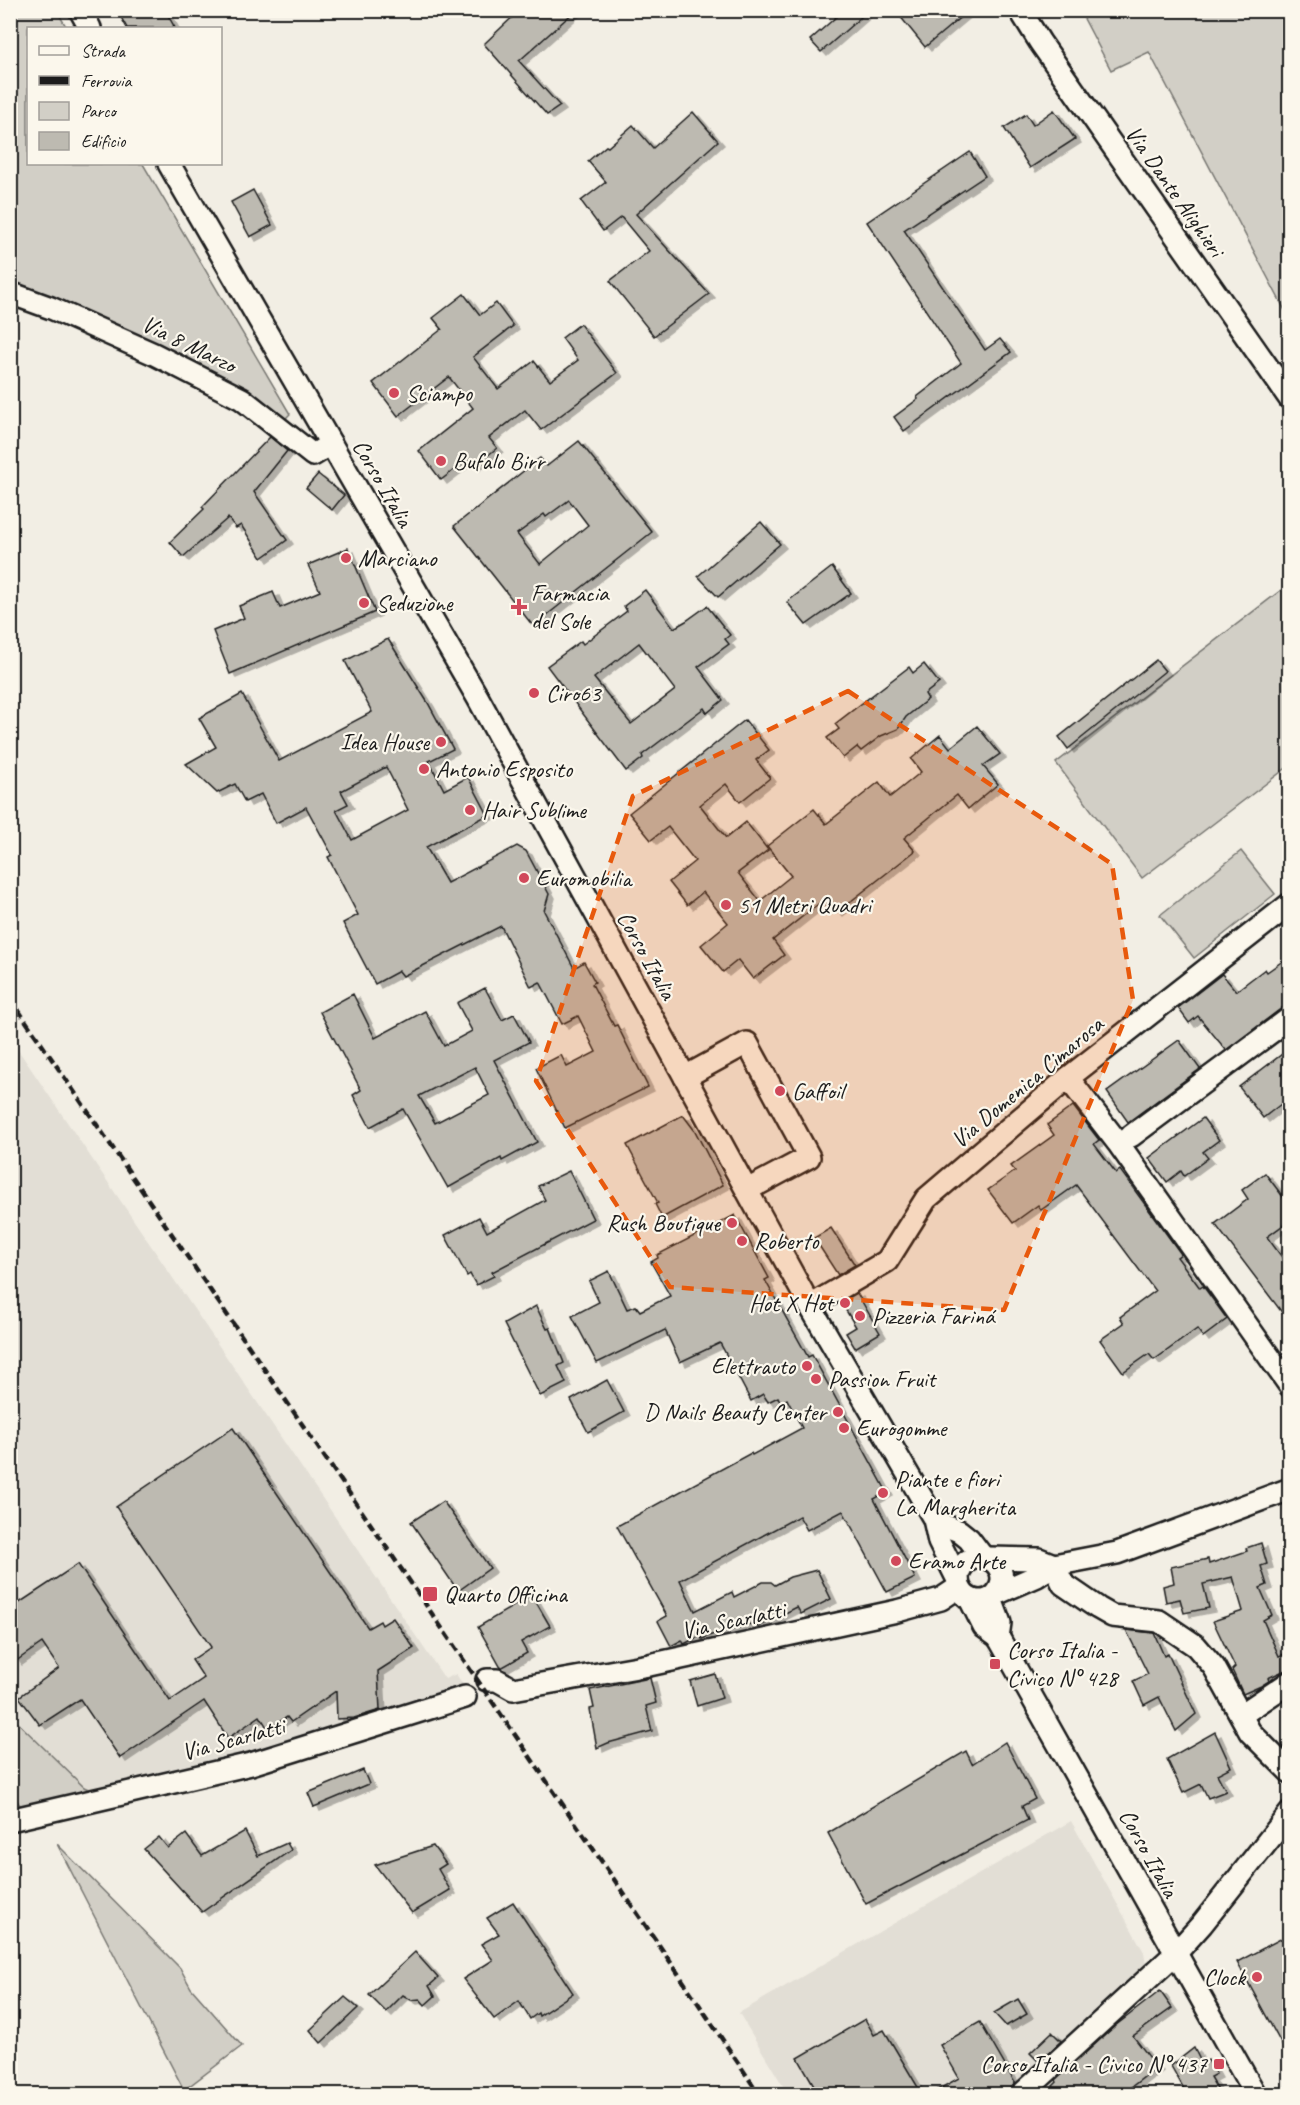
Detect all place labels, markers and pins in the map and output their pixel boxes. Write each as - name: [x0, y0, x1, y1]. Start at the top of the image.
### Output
- place label: Sciampo: [406, 378, 474, 408]
- marker: Sciampo: [387, 386, 401, 400]
- place label: Bufalo Birr: [453, 446, 546, 476]
- marker: Bufalo Birr: [434, 454, 448, 468]
- place label: Marciano: [358, 543, 438, 573]
- marker: Marciano: [339, 551, 353, 565]
- place label: Farmacia del Sole: [531, 578, 610, 636]
- place label: Seduzione: [376, 588, 455, 618]
- marker: Seduzione: [357, 596, 371, 610]
- marker: Farmacia del Sole: [512, 600, 526, 614]
- place label: Ciro63: [546, 678, 603, 708]
- marker: Ciro63: [527, 686, 541, 700]
- place label: Idea House: [340, 727, 431, 757]
- marker: Idea House: [434, 735, 448, 749]
- place label: Antonio Esposito: [436, 754, 574, 784]
- marker: Antonio Esposito: [417, 762, 431, 776]
- place label: Hair Sublime: [482, 795, 588, 825]
- marker: Hair Sublime: [463, 803, 477, 817]
- place label: Euromobilia: [536, 863, 633, 893]
- marker: Euromobilia: [517, 871, 531, 885]
- place label: 51 Metri Quadri: [738, 890, 874, 920]
- marker: 51 Metri Quadri: [719, 898, 733, 912]
- place label: Gaffoil: [792, 1076, 847, 1106]
- marker: Gaffoil: [773, 1084, 787, 1098]
- place label: Rush Boutique: [606, 1208, 722, 1238]
- marker: Rush Boutique: [725, 1216, 739, 1230]
- place label: Roberto: [754, 1226, 820, 1256]
- marker: Roberto: [735, 1234, 749, 1248]
- place label: Hot X Hot: [749, 1288, 835, 1318]
- marker: Hot X Hot: [838, 1296, 852, 1310]
- place label: Pizzeria Fariná: [872, 1301, 997, 1331]
- marker: Pizzeria Fariná: [853, 1309, 867, 1323]
- place label: Elettrauto: [711, 1351, 797, 1381]
- marker: Elettrauto: [800, 1359, 814, 1373]
- place label: Passion Fruit: [828, 1364, 937, 1394]
- marker: Passion Fruit: [809, 1372, 823, 1386]
- place label: D Nails Beauty Center: [644, 1397, 828, 1427]
- marker: D Nails Beauty Center: [831, 1405, 845, 1419]
- place label: Eurogomme: [856, 1413, 949, 1443]
- marker: Eurogomme: [837, 1421, 851, 1435]
- place label: Piante e fiori La Margherita: [895, 1464, 1016, 1522]
- marker: Piante e fiori La Margherita: [876, 1486, 890, 1500]
- place label: Eramo Arte: [908, 1546, 1007, 1576]
- marker: Eramo Arte: [889, 1554, 903, 1568]
- place label: Quarto Officina: [444, 1579, 568, 1609]
- marker: Quarto Officina: [421, 1585, 439, 1603]
- place label: Corso Italia - Civico N° 428: [1007, 1635, 1120, 1693]
- marker: Corso Italia - Civico N° 428: [988, 1657, 1002, 1671]
- place label: Clock: [1204, 1962, 1247, 1992]
- marker: Clock: [1250, 1970, 1264, 1984]
- place label: Corso Italia - Civico N° 437: [981, 2049, 1208, 2079]
- marker: Corso Italia - Civico N° 437: [1212, 2057, 1226, 2071]

